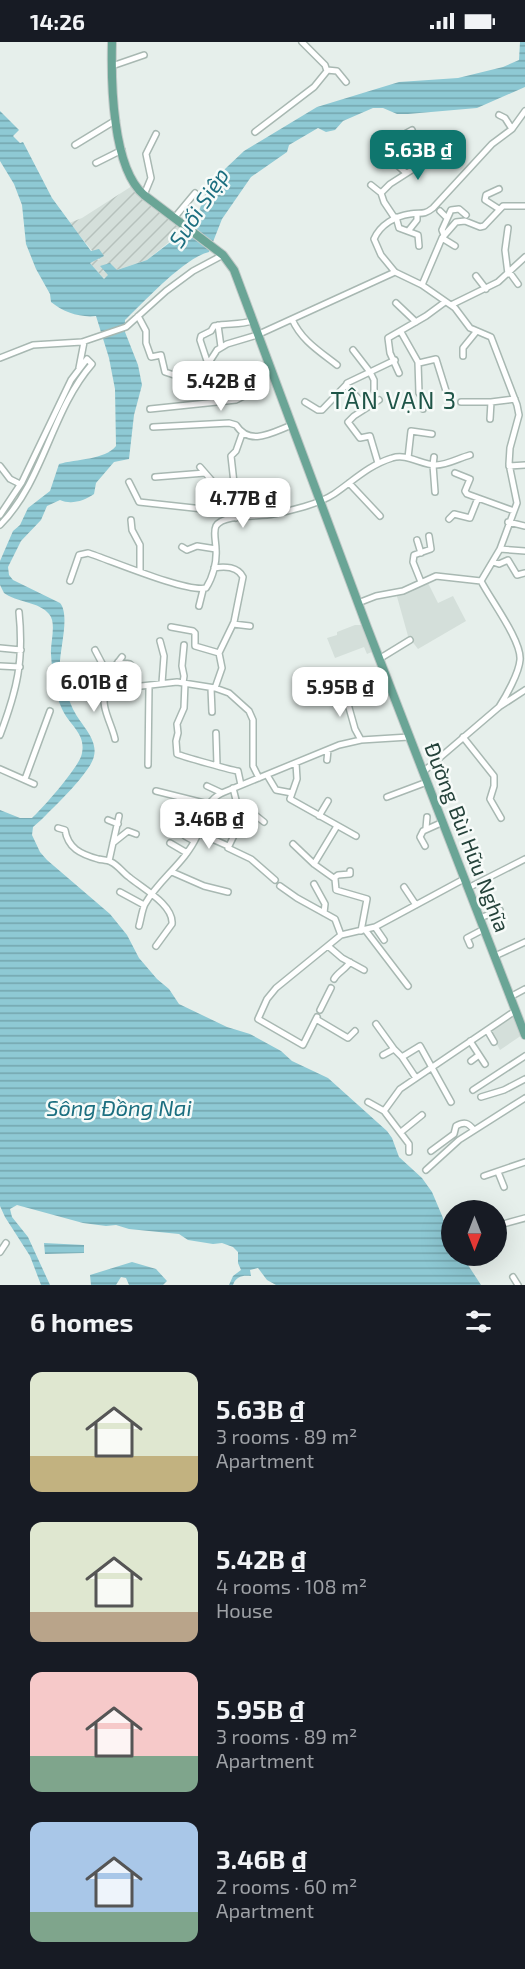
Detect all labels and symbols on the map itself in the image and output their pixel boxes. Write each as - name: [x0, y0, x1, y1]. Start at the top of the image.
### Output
- pin: 5.63B ₫: [363, 130, 473, 181]
- water label: Suối Siệp: [163, 162, 233, 252]
- pin: 5.42B ₫: [166, 361, 276, 412]
- district label: TÂN VẠN 3: [331, 385, 458, 414]
- pin: 4.77B ₫: [188, 478, 298, 529]
- pin: 6.01B ₫: [39, 662, 149, 713]
- pin: 5.95B ₫: [285, 667, 395, 718]
- street label: Đường Bùi Hữu Nghĩa: [420, 739, 516, 935]
- pin: 3.46B ₫: [154, 799, 264, 850]
- water label: Sông Đồng Nai: [46, 1094, 192, 1120]
- north arrow: [441, 1200, 507, 1266]

